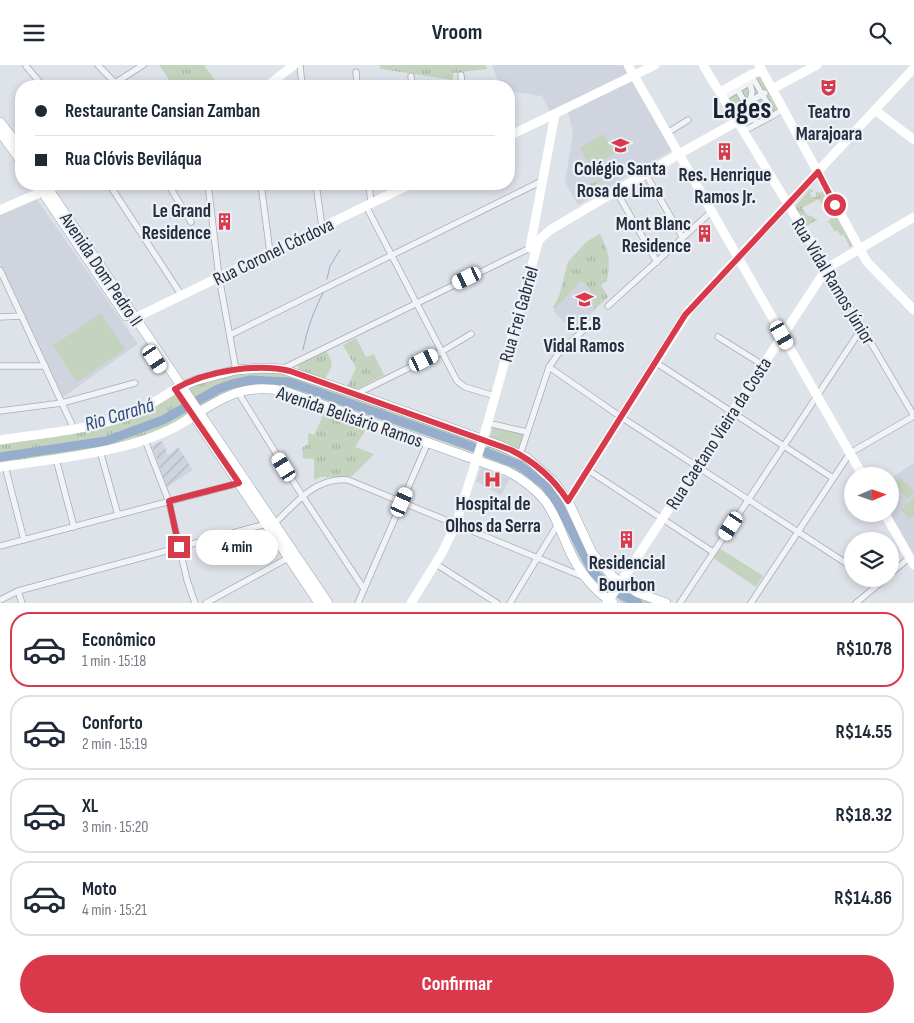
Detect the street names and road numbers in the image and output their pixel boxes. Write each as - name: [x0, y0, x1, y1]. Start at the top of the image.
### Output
- street label: Avenida Dom Pedro II: [54, 208, 147, 331]
- street label: Rua Coronel Córdova: [210, 213, 338, 292]
- street label: Rua Vidal Ramos Júnior: [786, 214, 880, 350]
- street label: Rua Frei Gabriel: [495, 264, 544, 365]
- street label: Rua Caetano Vieira da Costa: [662, 353, 777, 514]
- street label: Avenida Belisário Ramos: [273, 381, 426, 453]

